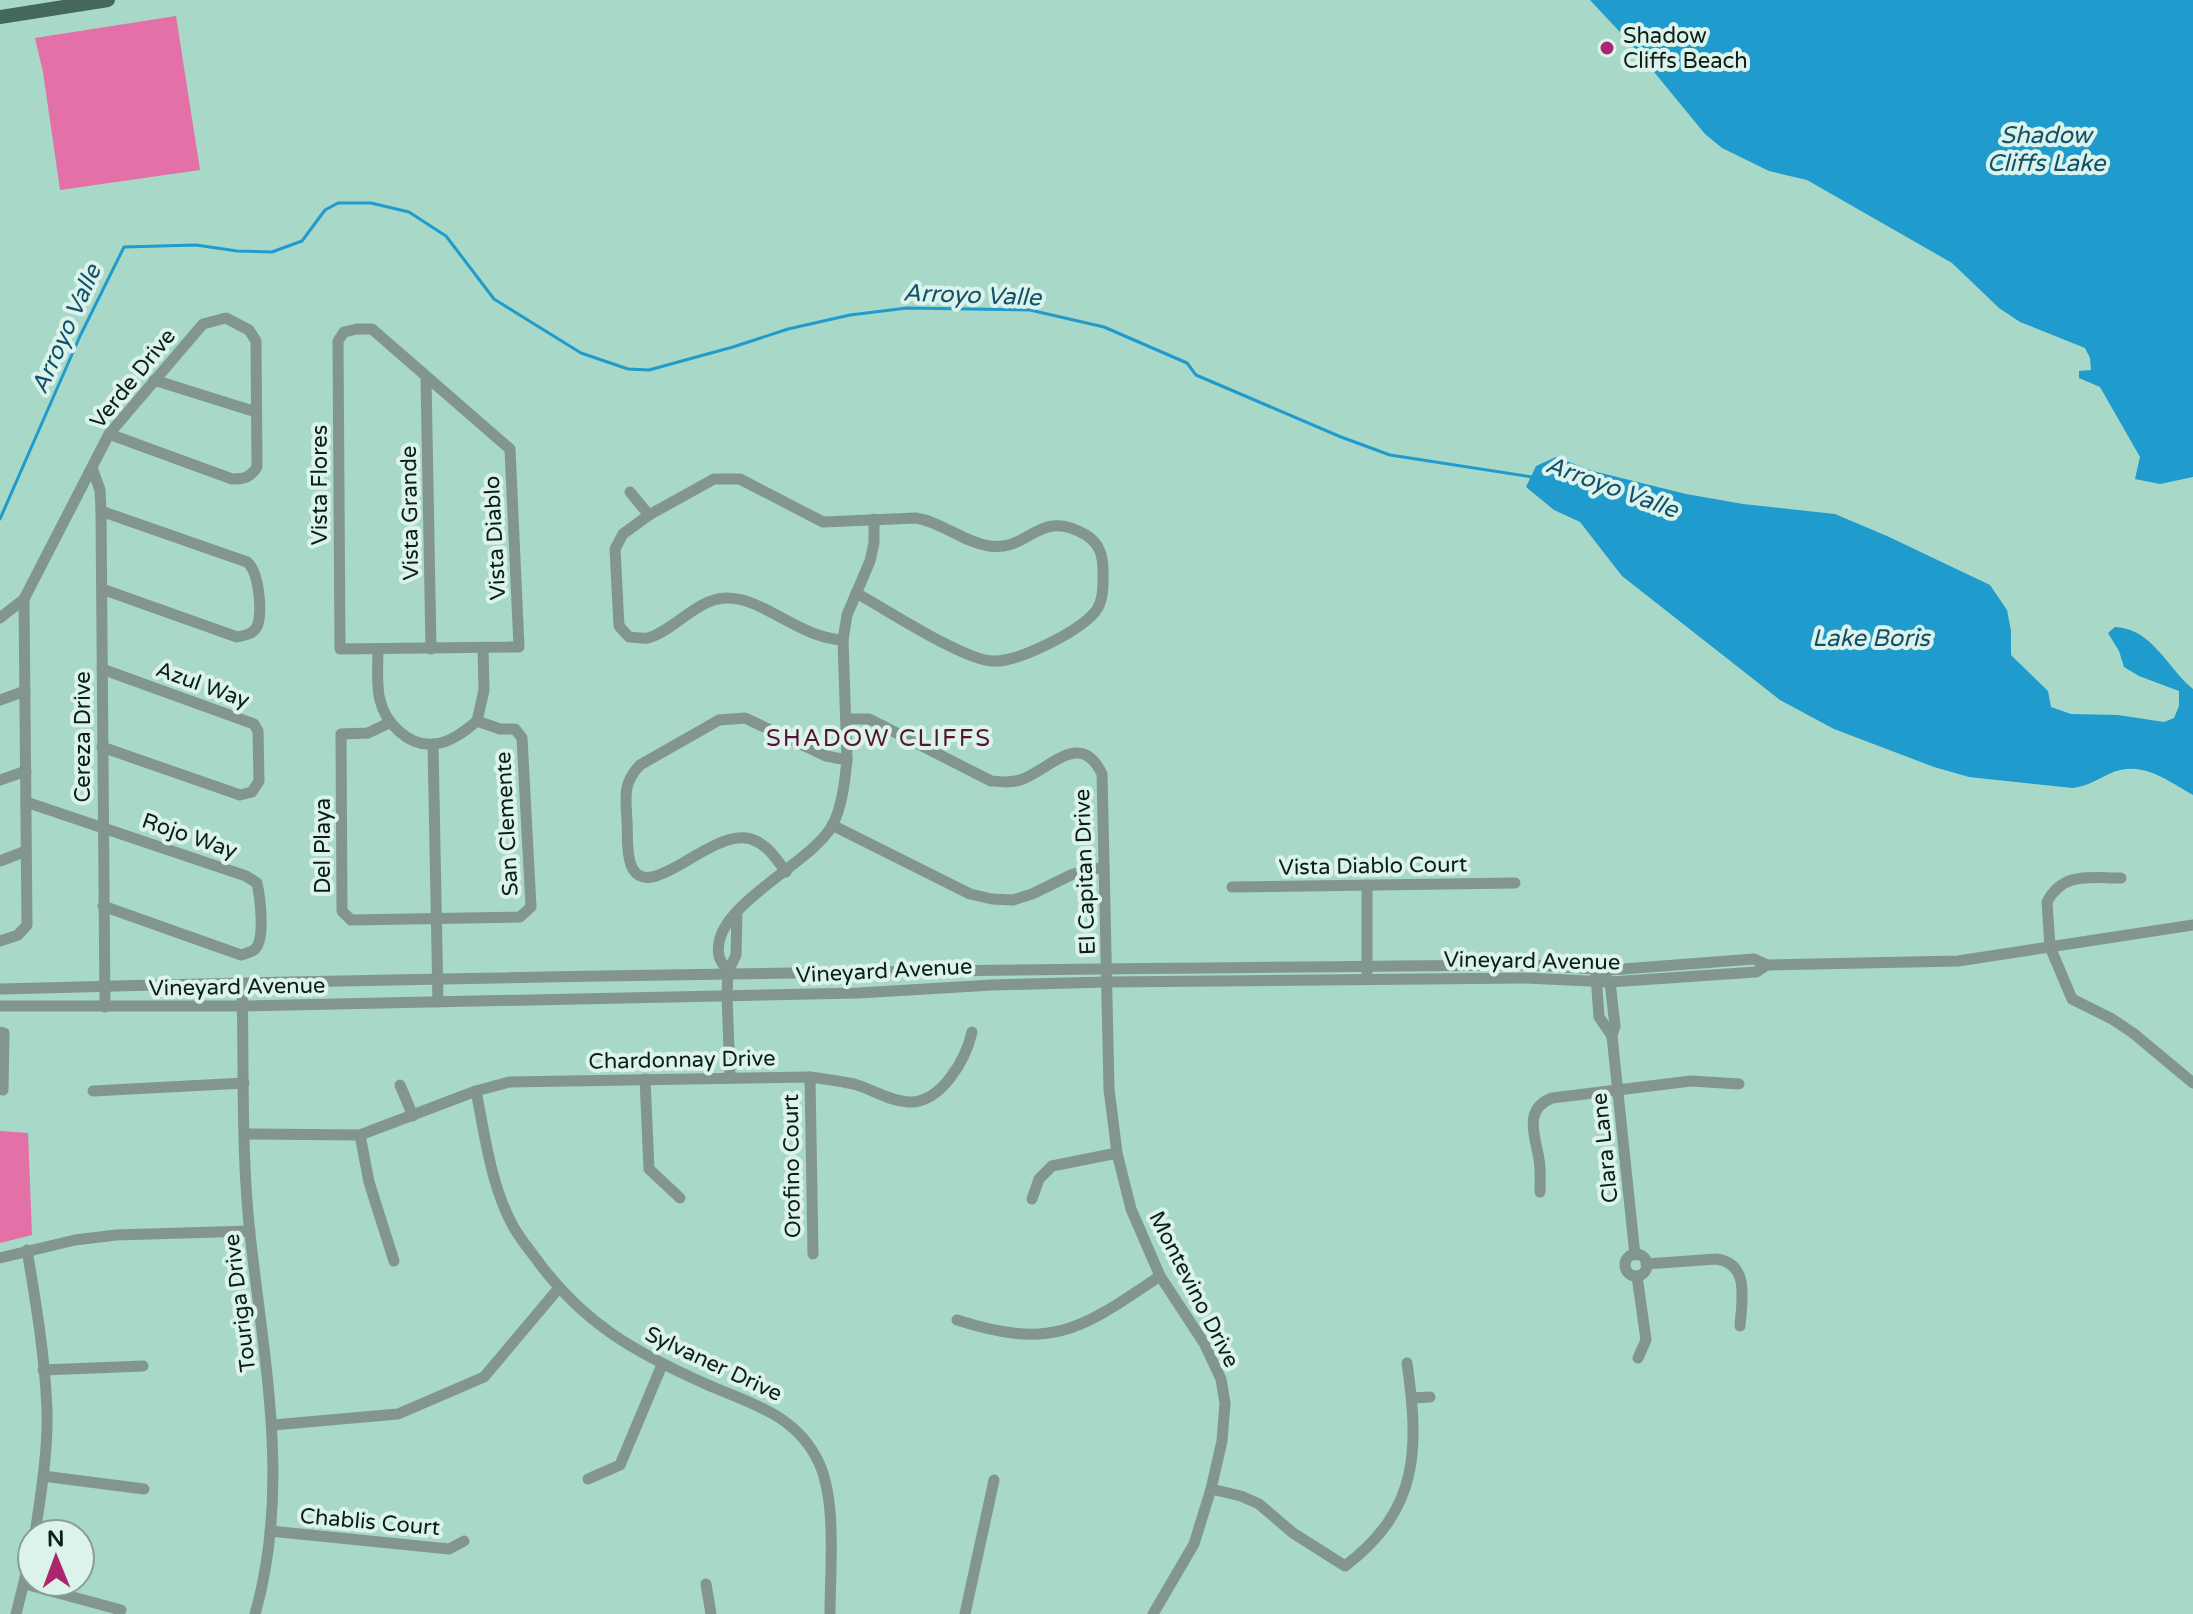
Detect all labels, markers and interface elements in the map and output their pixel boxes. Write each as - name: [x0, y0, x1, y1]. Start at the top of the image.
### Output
- place label: Shadow Cliffs Beach: [1623, 23, 1748, 74]
- marker: Shadow Cliffs Beach: [1598, 39, 1616, 57]
- water label: Shadow Cliffs Lake: [1987, 121, 2107, 178]
- water label: Arroyo Valle: [25, 259, 108, 398]
- water label: Arroyo Valle: [902, 279, 1043, 312]
- street label: Verde Drive: [85, 323, 181, 434]
- street label: Vista Flores: [307, 425, 333, 545]
- street label: Vista Grande: [396, 445, 424, 581]
- water label: Arroyo Valle: [1542, 450, 1683, 525]
- street label: Vista Diablo: [479, 475, 511, 601]
- water label: Lake Boris: [1812, 624, 1931, 653]
- street label: Azul Way: [152, 656, 253, 714]
- street label: Cereza Drive: [70, 671, 96, 803]
- district label: SHADOW CLIFFS: [766, 724, 992, 753]
- street label: San Clemente: [490, 751, 524, 897]
- street label: El Capitan Drive: [1069, 788, 1101, 956]
- street label: Del Playa: [310, 798, 336, 894]
- street label: Rojo Way: [139, 808, 241, 864]
- street label: Vista Diablo Court: [1278, 851, 1468, 881]
- street label: Vineyard Avenue: [1443, 946, 1621, 976]
- street label: Vineyard Avenue: [795, 953, 973, 989]
- street label: Vineyard Avenue: [148, 972, 326, 1002]
- street label: Chardonnay Drive: [588, 1045, 776, 1075]
- street label: Clara Lane: [1586, 1092, 1624, 1204]
- street label: Orofino Court: [778, 1094, 806, 1238]
- street label: Montevino Drive: [1144, 1207, 1245, 1372]
- street label: Touriga Drive: [219, 1232, 261, 1373]
- street label: Sylvaner Drive: [641, 1321, 786, 1407]
- street label: Chablis Court: [299, 1503, 441, 1541]
- north arrow: [16, 1518, 96, 1598]
- text: N: [47, 1526, 65, 1552]

